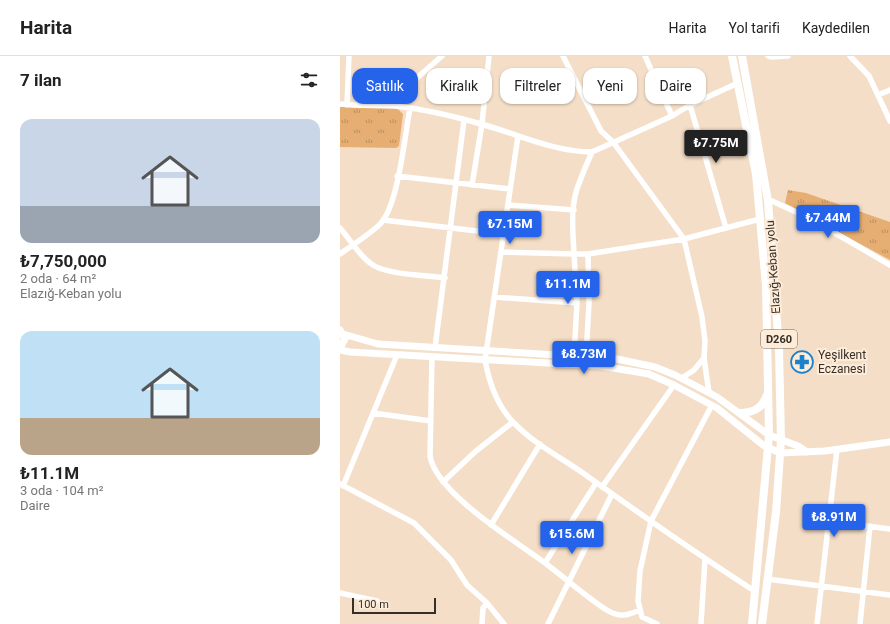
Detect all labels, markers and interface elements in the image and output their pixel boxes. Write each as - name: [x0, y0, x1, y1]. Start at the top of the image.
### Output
- text: Harita: [20, 16, 72, 39]
- text: Harita: [669, 20, 707, 36]
- text: Yol tarifi: [729, 20, 780, 36]
- text: Kaydedilen: [802, 20, 870, 36]
- chip: Satılık: [352, 68, 418, 104]
- chip: Kiralık: [426, 68, 492, 104]
- chip: Filtreler: [500, 68, 575, 104]
- chip: Yeni: [583, 68, 637, 104]
- chip: Daire: [645, 68, 706, 104]
- icon: filters: [298, 69, 320, 91]
- text: 7 ilan: [20, 70, 62, 90]
- pin: ₺7.75M: [683, 130, 749, 164]
- text: ₺7.75M: [693, 135, 739, 150]
- icon: home: [134, 145, 206, 217]
- pin: ₺7.44M: [795, 205, 861, 239]
- text: ₺7.44M: [805, 210, 851, 225]
- pin: ₺7.15M: [477, 211, 543, 245]
- text: ₺7.15M: [487, 216, 533, 231]
- street label: Elazığ-Keban yolu: [763, 220, 783, 314]
- text: ₺7,750,000: [20, 251, 107, 271]
- text: 2 oda · 64 m²: [20, 271, 96, 286]
- pin: ₺11.1M: [535, 271, 601, 305]
- text: ₺11.1M: [545, 276, 591, 291]
- text: Elazığ-Keban yolu: [20, 286, 122, 301]
- road number: D260: [761, 330, 797, 348]
- pin: ₺8.73M: [551, 341, 617, 375]
- text: ₺8.73M: [561, 346, 607, 361]
- place label: Yeşilkent Eczanesi: [818, 348, 866, 376]
- pharmacy icon: Yeşilkent Eczanesi: [789, 349, 815, 375]
- icon: home: [134, 357, 206, 429]
- text: ₺11.1M: [20, 463, 79, 483]
- text: 3 oda · 104 m²: [20, 483, 104, 498]
- text: Daire: [20, 498, 50, 513]
- pin: ₺8.91M: [801, 504, 867, 538]
- text: ₺8.91M: [811, 509, 857, 524]
- pin: ₺15.6M: [539, 521, 605, 555]
- text: ₺15.6M: [549, 526, 595, 541]
- scale bar: [352, 596, 436, 615]
- text: 100 m: [358, 598, 389, 611]

